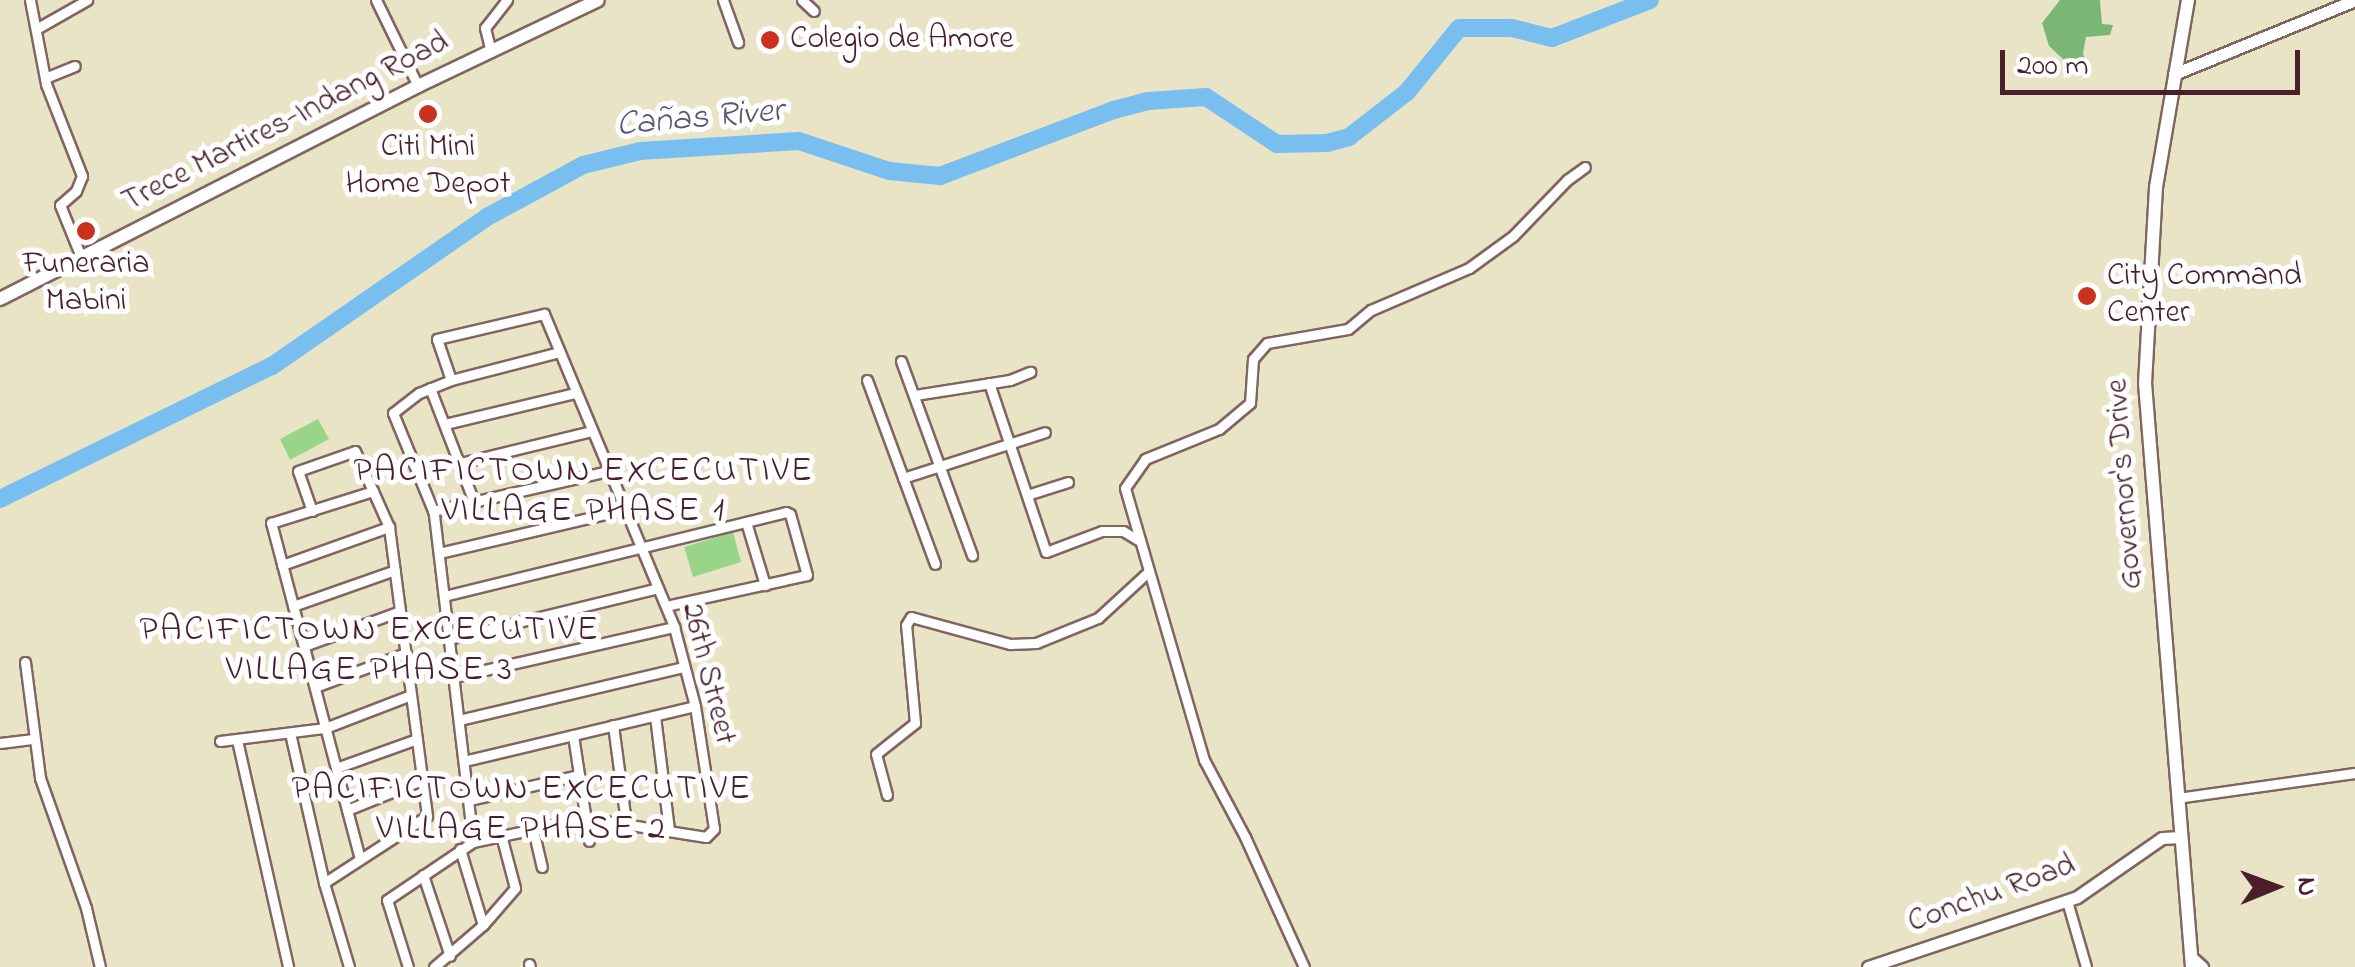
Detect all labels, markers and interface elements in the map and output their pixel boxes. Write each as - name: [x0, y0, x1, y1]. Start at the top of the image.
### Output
- place label: Colegio de Amore: [790, 21, 1014, 59]
- street label: Trece Martires-Indang Road: [116, 24, 456, 222]
- marker: Colegio de Amore: [759, 29, 781, 51]
- scale bar: [2005, 30, 2305, 92]
- text: 200 m: [2017, 45, 2089, 89]
- water label: Cañas River: [615, 91, 785, 147]
- marker: Citi Mini Home Depot: [417, 103, 439, 125]
- place label: Citi Mini Home Depot: [345, 130, 511, 205]
- marker: Funeraria Mabini: [75, 220, 97, 242]
- place label: Funeraria Mabini: [23, 247, 149, 322]
- place label: City Command Center: [2107, 259, 2302, 334]
- marker: City Command Center: [2076, 285, 2098, 307]
- street label: Governor's Drive: [2099, 377, 2153, 591]
- district label: PACIFICTOWN EXCECUTIVE VILLAGE PHASE 1: [353, 451, 815, 533]
- street label: 26th Street: [671, 599, 743, 749]
- district label: PACIFICTOWN EXCECUTIVE VILLAGE PHASE 3: [139, 610, 601, 692]
- district label: PACIFICTOWN EXCECUTIVE VILLAGE PHASE 2: [291, 769, 753, 851]
- north arrow: [2225, 837, 2325, 937]
- street label: Conchu Road: [1903, 847, 2081, 943]
- text: N: [2285, 877, 2326, 896]

